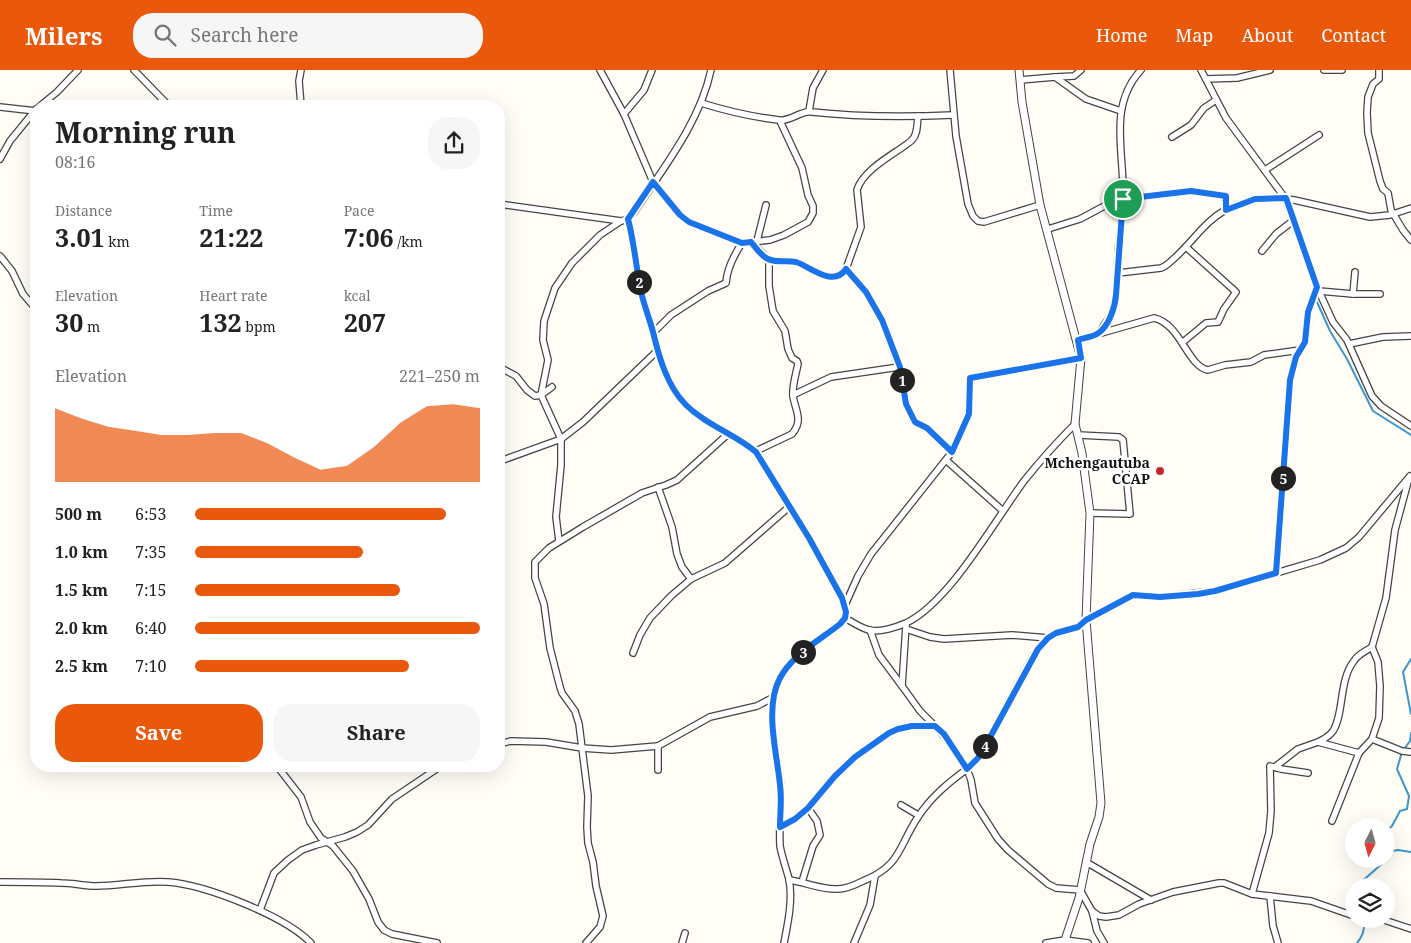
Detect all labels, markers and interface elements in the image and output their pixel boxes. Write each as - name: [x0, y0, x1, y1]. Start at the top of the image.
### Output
- search box: [133, 13, 483, 58]
- text: Milers: [25, 19, 103, 52]
- icon: search: [151, 21, 179, 49]
- text: Search here: [191, 22, 298, 48]
- text: Home: [1096, 23, 1147, 47]
- text: Map: [1175, 23, 1213, 47]
- text: About: [1241, 23, 1293, 47]
- text: Contact: [1321, 23, 1386, 47]
- text: Morning run: [55, 113, 236, 151]
- button: share: [428, 117, 480, 169]
- text: 08:16: [55, 151, 95, 173]
- pin: [1102, 178, 1144, 220]
- icon: arrive: [1109, 185, 1137, 213]
- text: Distance: [55, 201, 112, 220]
- text: Time: [199, 201, 233, 220]
- text: Pace: [344, 201, 374, 220]
- text: 3.01: [55, 220, 105, 254]
- text: 21:22: [199, 220, 263, 254]
- text: 7:06: [344, 220, 394, 254]
- text: km: [105, 232, 130, 251]
- text: /km: [394, 232, 423, 251]
- pin: 2: [626, 270, 652, 294]
- text: 2: [636, 273, 643, 292]
- text: Elevation: [55, 286, 118, 305]
- text: Heart rate: [199, 286, 268, 305]
- text: kcal: [344, 286, 371, 305]
- text: 30: [55, 305, 83, 339]
- text: 132: [199, 305, 242, 339]
- text: 207: [344, 305, 386, 339]
- text: m: [83, 317, 100, 336]
- text: bpm: [242, 317, 276, 336]
- text: Elevation: [55, 365, 127, 387]
- text: 221–250 m: [399, 365, 480, 387]
- pin: 1: [890, 368, 914, 392]
- text: 1: [899, 371, 906, 390]
- place label: Mchengautuba CCAP: [1045, 453, 1150, 488]
- marker: Mchengautuba CCAP: [1154, 465, 1166, 477]
- pin: 5: [1270, 466, 1296, 490]
- text: 5: [1280, 469, 1287, 488]
- text: 500 m: [55, 503, 102, 525]
- text: 6:53: [135, 503, 166, 525]
- text: 1.0 km: [55, 541, 108, 563]
- text: 7:35: [135, 541, 166, 563]
- text: 1.5 km: [55, 579, 108, 601]
- text: 7:15: [135, 579, 166, 601]
- text: 2.0 km: [55, 617, 108, 639]
- text: 6:40: [135, 617, 166, 639]
- pin: 3: [790, 640, 816, 664]
- text: 3: [800, 643, 807, 662]
- text: 2.5 km: [55, 655, 108, 677]
- text: 7:10: [135, 655, 166, 677]
- button: Save: [55, 704, 263, 762]
- button: Share: [273, 704, 480, 762]
- pin: 4: [972, 734, 998, 758]
- text: 4: [982, 737, 989, 756]
- north arrow: [1345, 818, 1395, 868]
- map controls: [1345, 818, 1395, 928]
- button: layers: [1345, 878, 1395, 928]

